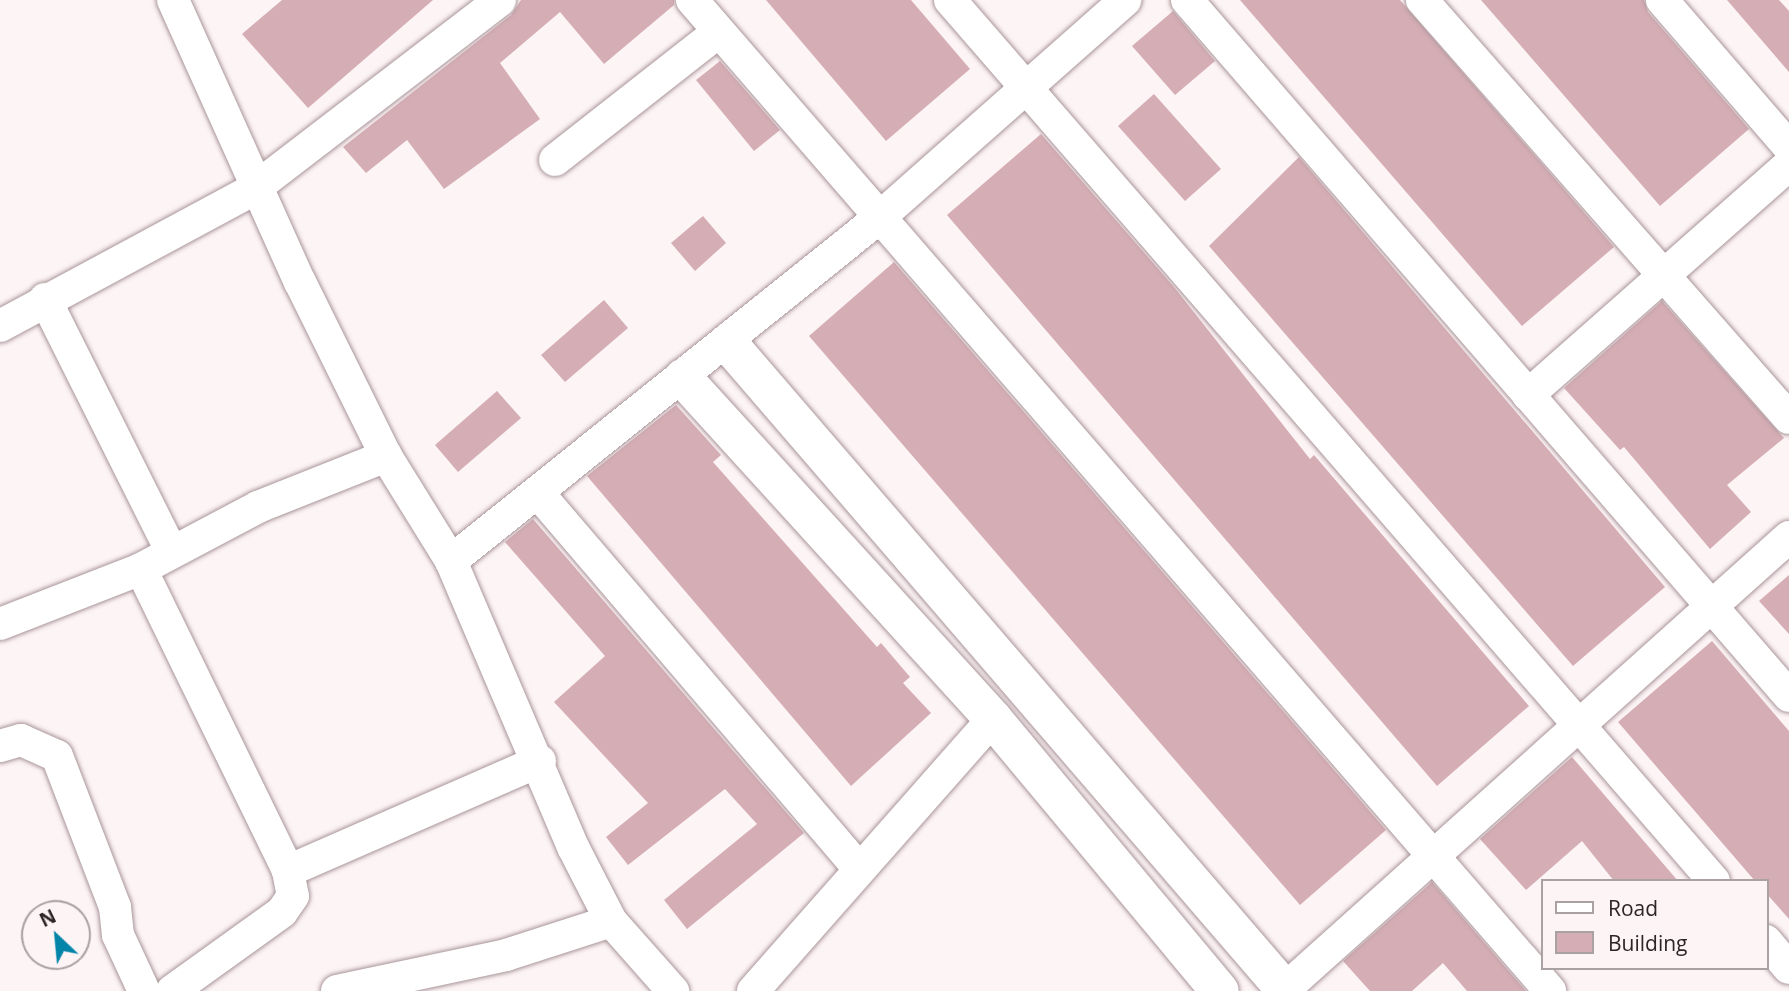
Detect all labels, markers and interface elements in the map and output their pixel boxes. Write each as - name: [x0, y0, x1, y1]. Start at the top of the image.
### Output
- legend: [1540, 879, 1768, 970]
- text: Road: [1608, 894, 1658, 922]
- north arrow: [21, 900, 91, 970]
- text: N: [35, 903, 60, 933]
- text: Building: [1608, 929, 1687, 957]

